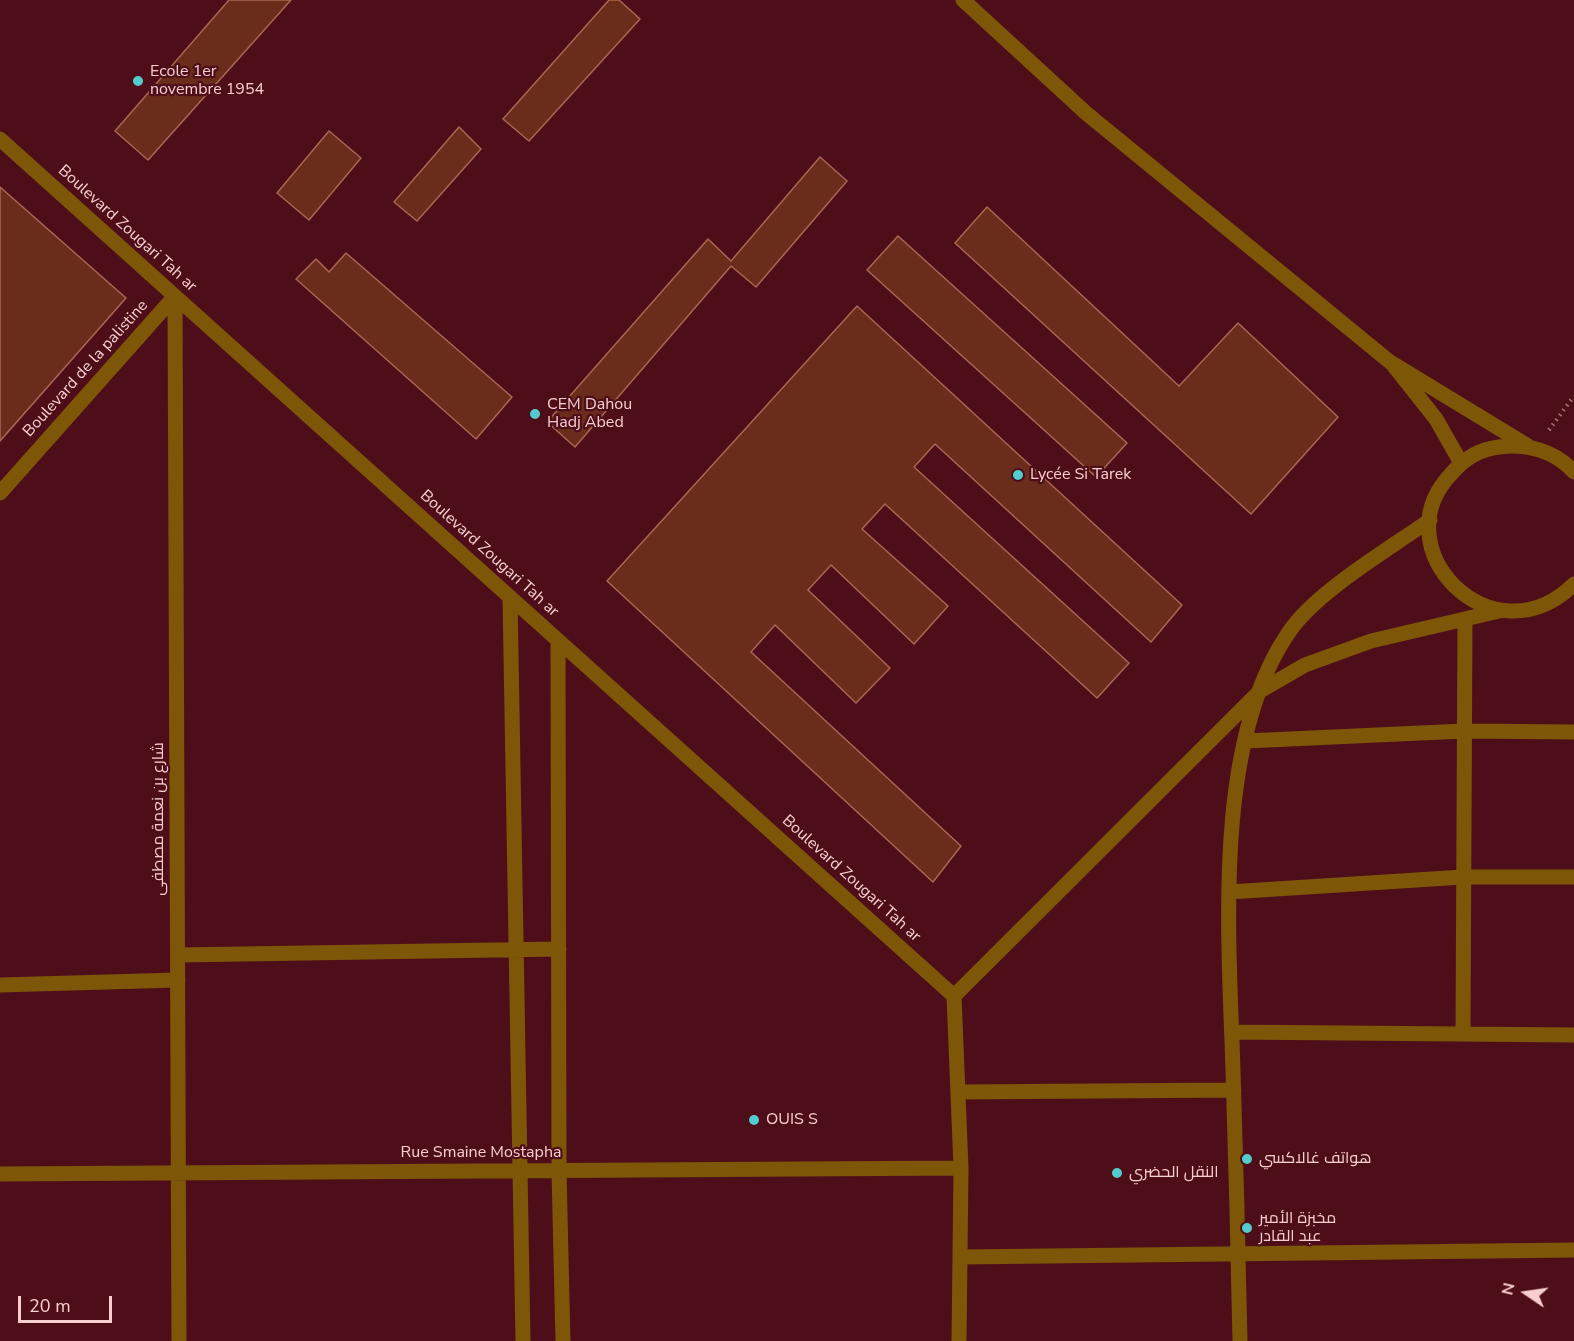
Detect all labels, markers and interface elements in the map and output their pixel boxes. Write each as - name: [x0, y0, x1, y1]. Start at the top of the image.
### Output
- place label: Ecole 1er novembre 1954: [150, 62, 264, 100]
- marker: Ecole 1er novembre 1954: [131, 74, 145, 88]
- street label: Boulevard Zougari Tah ar: [54, 162, 200, 296]
- street label: Boulevard de la palistine: [19, 297, 153, 441]
- place label: CEM Dahou Hadj Abed: [547, 395, 632, 433]
- marker: CEM Dahou Hadj Abed: [528, 407, 542, 421]
- place label: Lycée Si Tarek: [1030, 465, 1131, 485]
- marker: Lycée Si Tarek: [1011, 468, 1025, 482]
- street label: Boulevard Zougari Tah ar: [416, 487, 562, 621]
- street label: شارع بن نعمة مصطفى: [149, 742, 169, 896]
- street label: Boulevard Zougari Tah ar: [778, 812, 924, 946]
- place label: OUIS S: [766, 1110, 818, 1130]
- marker: OUIS S: [747, 1113, 761, 1127]
- street label: Rue Smaine Mostapha: [401, 1143, 561, 1163]
- place label: هواتف غالاكسي: [1259, 1149, 1371, 1169]
- marker: هواتف غالاكسي: [1240, 1152, 1254, 1166]
- place label: النقل الحضري: [1129, 1163, 1219, 1183]
- marker: النقل الحضري: [1110, 1166, 1124, 1180]
- place label: مخبزة الأمير عبد القادر: [1259, 1209, 1336, 1247]
- marker: مخبزة الأمير عبد القادر: [1240, 1221, 1254, 1235]
- north arrow: [1496, 1263, 1556, 1323]
- text: N: [1496, 1281, 1521, 1297]
- scale bar: [21, 1284, 116, 1322]
- text: 20 m: [29, 1294, 71, 1318]

